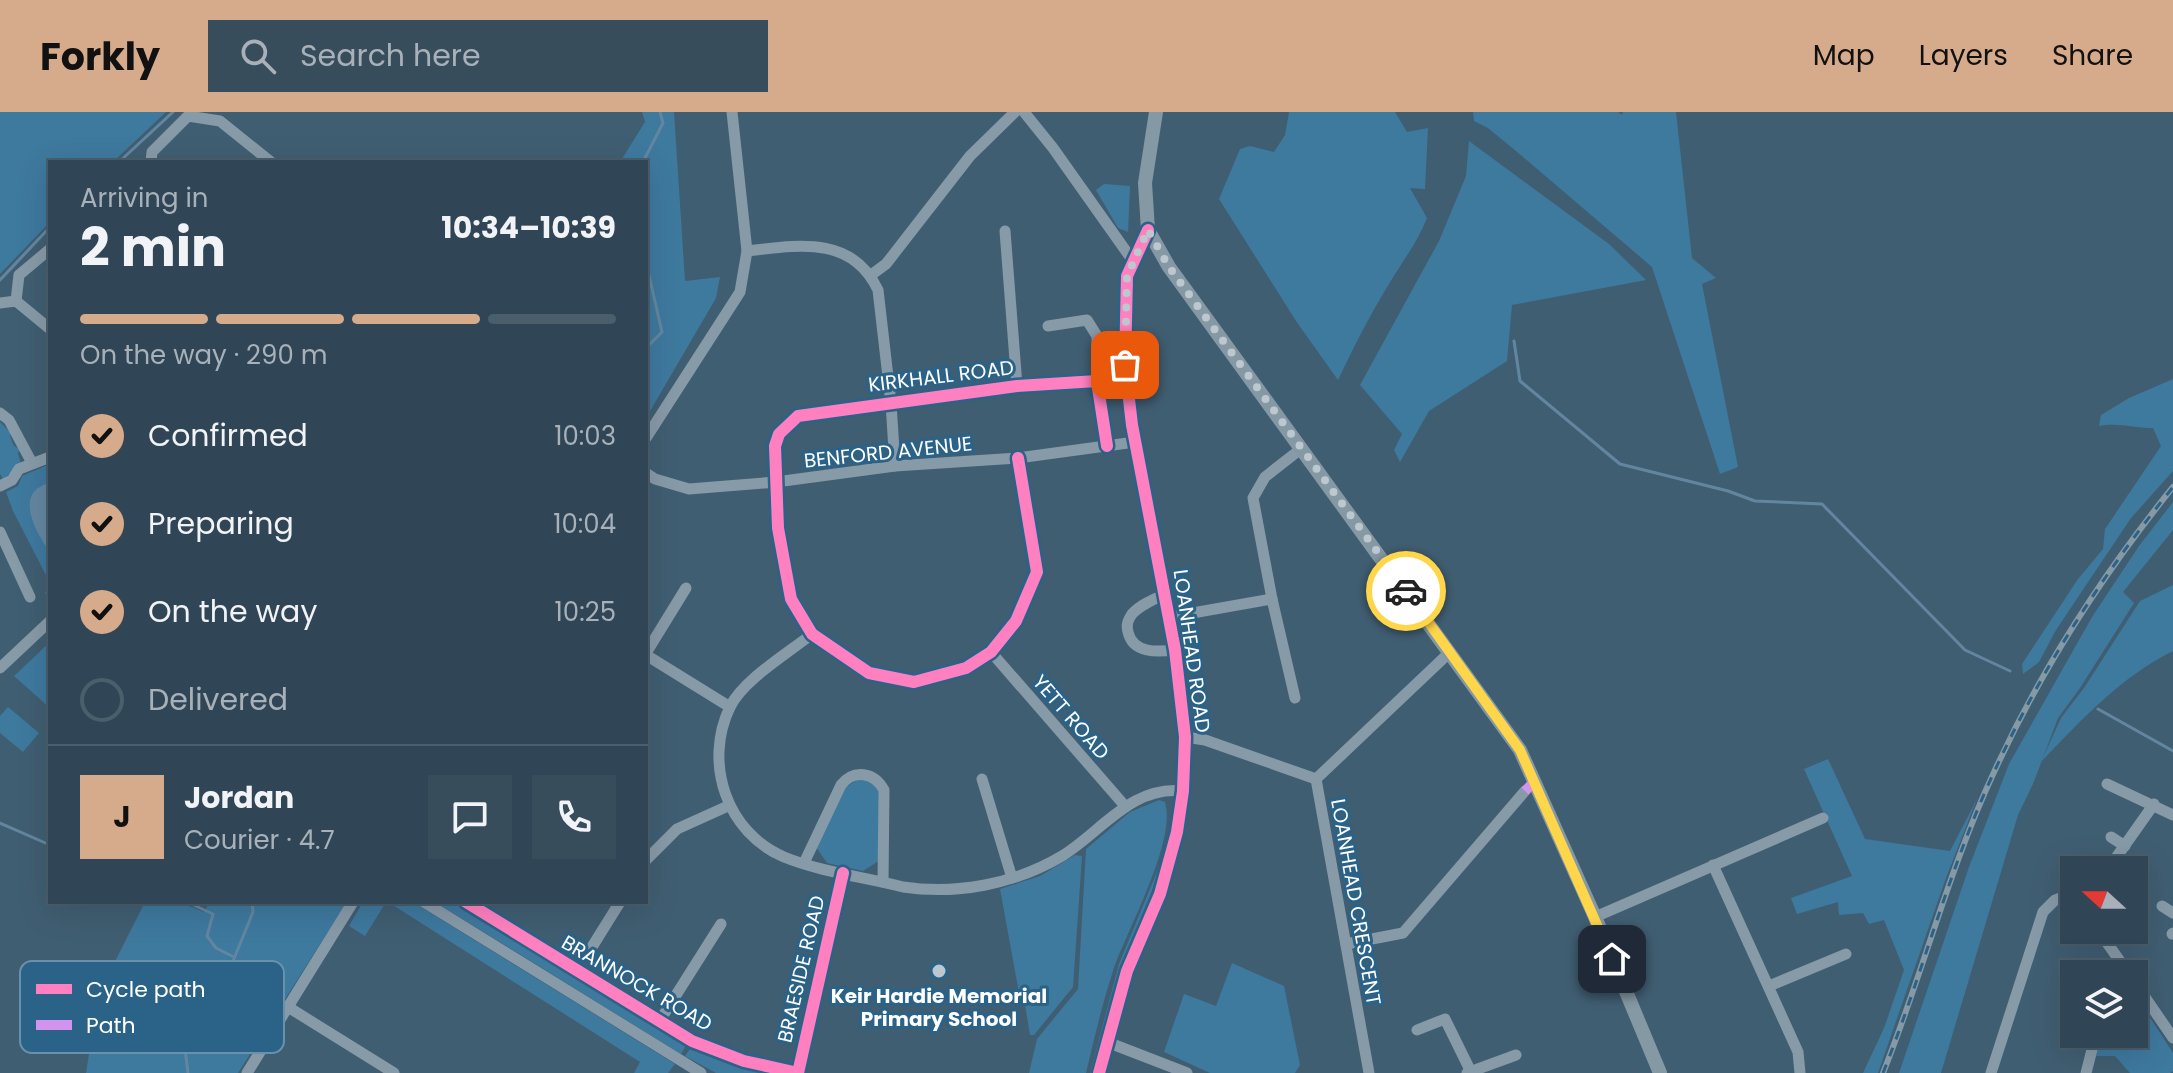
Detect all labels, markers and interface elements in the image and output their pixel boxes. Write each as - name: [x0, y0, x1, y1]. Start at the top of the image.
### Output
- search box: [208, 20, 768, 92]
- text: Forkly: [40, 30, 160, 83]
- icon: search: [236, 34, 280, 78]
- text: Search here: [300, 34, 481, 77]
- text: Map: [1813, 36, 1875, 75]
- text: Layers: [1919, 36, 2008, 75]
- text: Share: [2052, 36, 2133, 75]
- text: Arriving in: [80, 180, 209, 216]
- text: 10:34–10:39: [441, 206, 616, 249]
- text: 2 min: [80, 211, 226, 284]
- pin: [1091, 331, 1159, 399]
- text: On the way · 290 m: [80, 337, 328, 373]
- icon: bag: [1103, 343, 1147, 387]
- street label: KIRKHALL ROAD: [867, 353, 1015, 399]
- icon: check: [80, 414, 124, 458]
- text: Confirmed: [148, 414, 308, 457]
- text: 10:03: [554, 418, 616, 454]
- street label: BENFORD AVENUE: [802, 429, 974, 475]
- icon: check: [80, 502, 124, 546]
- text: Preparing: [148, 502, 294, 545]
- text: 10:04: [553, 506, 616, 542]
- courier: [1366, 551, 1446, 631]
- street label: LOANHEAD ROAD: [1167, 568, 1217, 734]
- icon: car: [1384, 569, 1428, 613]
- icon: check: [80, 590, 124, 634]
- text: On the way: [148, 590, 317, 633]
- text: 10:25: [555, 594, 616, 630]
- street label: YETT ROAD: [1026, 668, 1116, 766]
- text: Delivered: [148, 678, 288, 721]
- button: chat: [428, 775, 512, 859]
- button: phone: [532, 775, 616, 859]
- text: Jordan: [184, 776, 294, 819]
- text: J: [113, 795, 131, 838]
- street label: LOANHEAD CRESCENT: [1324, 797, 1388, 1008]
- text: Courier · 4.7: [184, 822, 335, 858]
- north arrow: [2060, 856, 2148, 944]
- map controls: [2060, 856, 2148, 1048]
- street label: BRAESIDE ROAD: [770, 893, 832, 1045]
- pin: [1578, 925, 1646, 993]
- street label: BRANNOCK ROAD: [556, 928, 718, 1038]
- icon: home: [1590, 937, 1634, 981]
- button: layers: [2060, 960, 2148, 1048]
- legend: [20, 961, 284, 1053]
- marker: Keir Hardie Memorial Primary School: [930, 962, 948, 980]
- text: Cycle path: [86, 974, 205, 1005]
- place label: Keir Hardie Memorial Primary School: [831, 982, 1047, 1033]
- text: Path: [86, 1010, 136, 1041]

